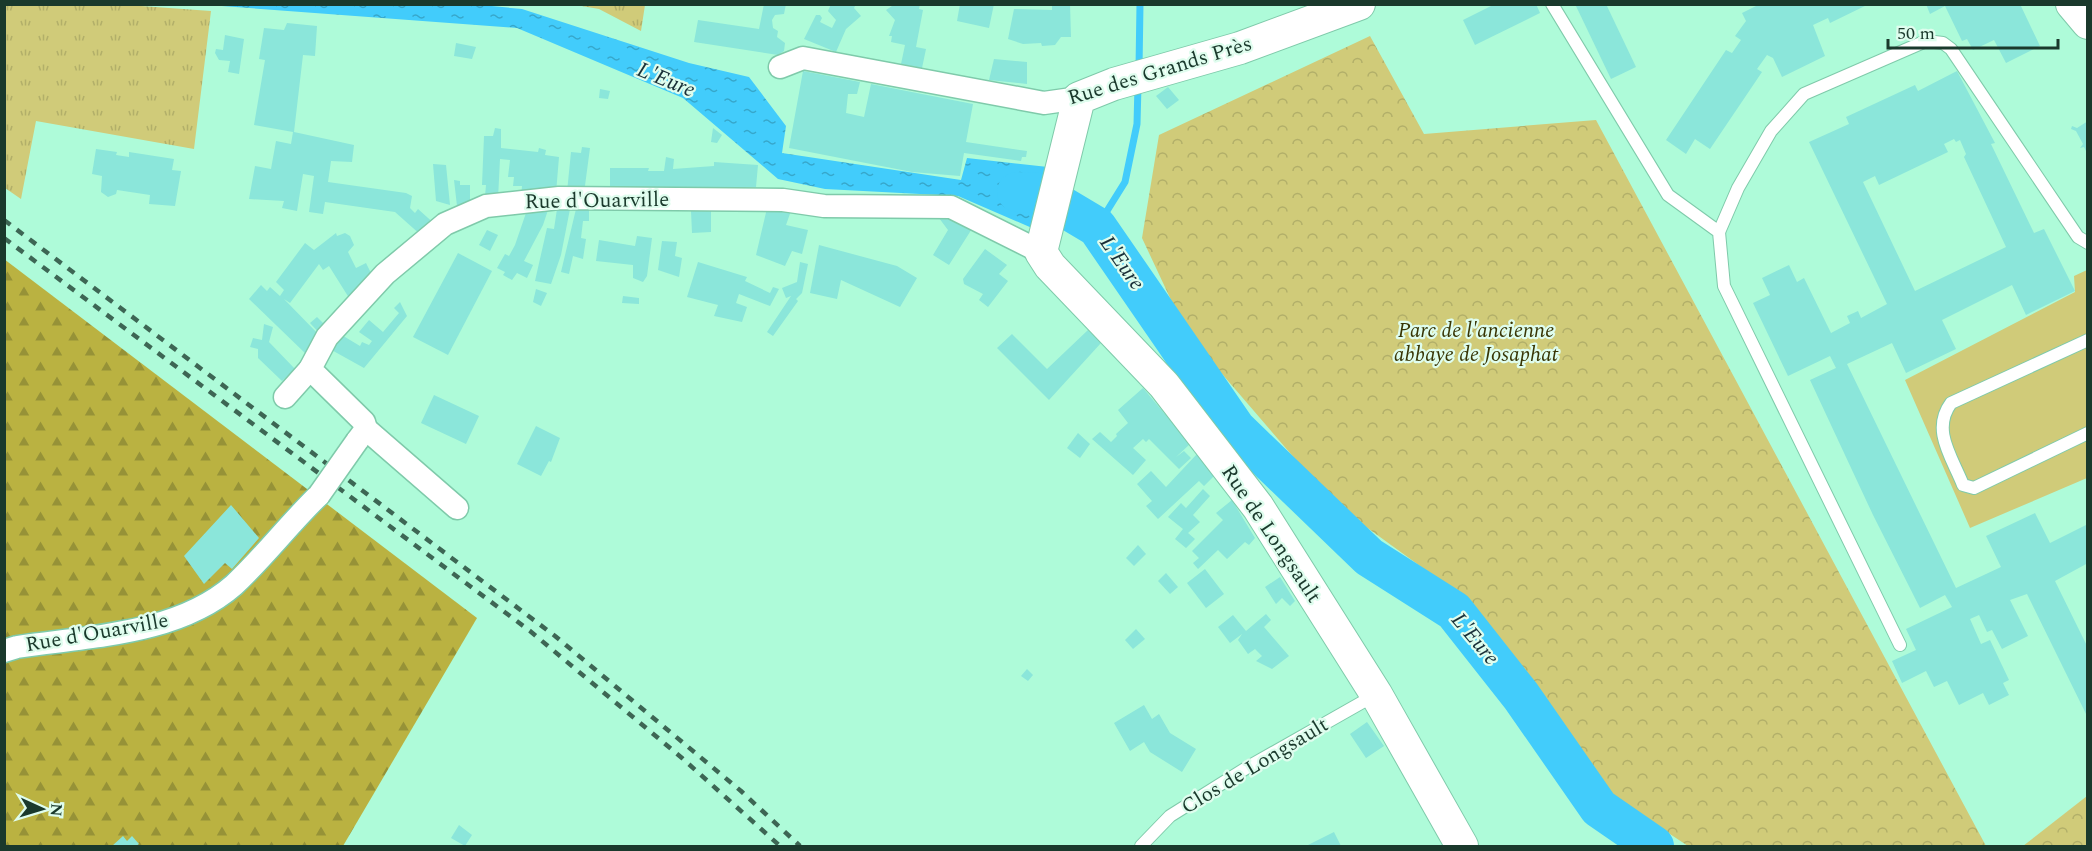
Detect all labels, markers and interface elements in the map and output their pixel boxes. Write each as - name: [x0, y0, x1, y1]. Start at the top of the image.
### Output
- scale bar: [1888, 12, 2058, 50]
- text: 50 m: [1897, 20, 1935, 47]
- street label: Rue des Grands Près: [1064, 28, 1256, 114]
- water label: L'Eure: [632, 53, 700, 107]
- street label: Rue d'Ouarville: [524, 184, 670, 218]
- water label: L'Eure: [1091, 229, 1153, 297]
- park label: Parc de l'ancienne abbaye de Josaphat: [1394, 315, 1559, 371]
- street label: Rue de Longsault: [1213, 458, 1329, 610]
- street label: Rue d'Ouarville: [23, 605, 171, 661]
- water label: L'Eure: [1443, 605, 1507, 673]
- street label: Clos de Longsault: [1175, 709, 1335, 823]
- north arrow: [12, 779, 72, 839]
- text: N: [44, 803, 68, 817]

